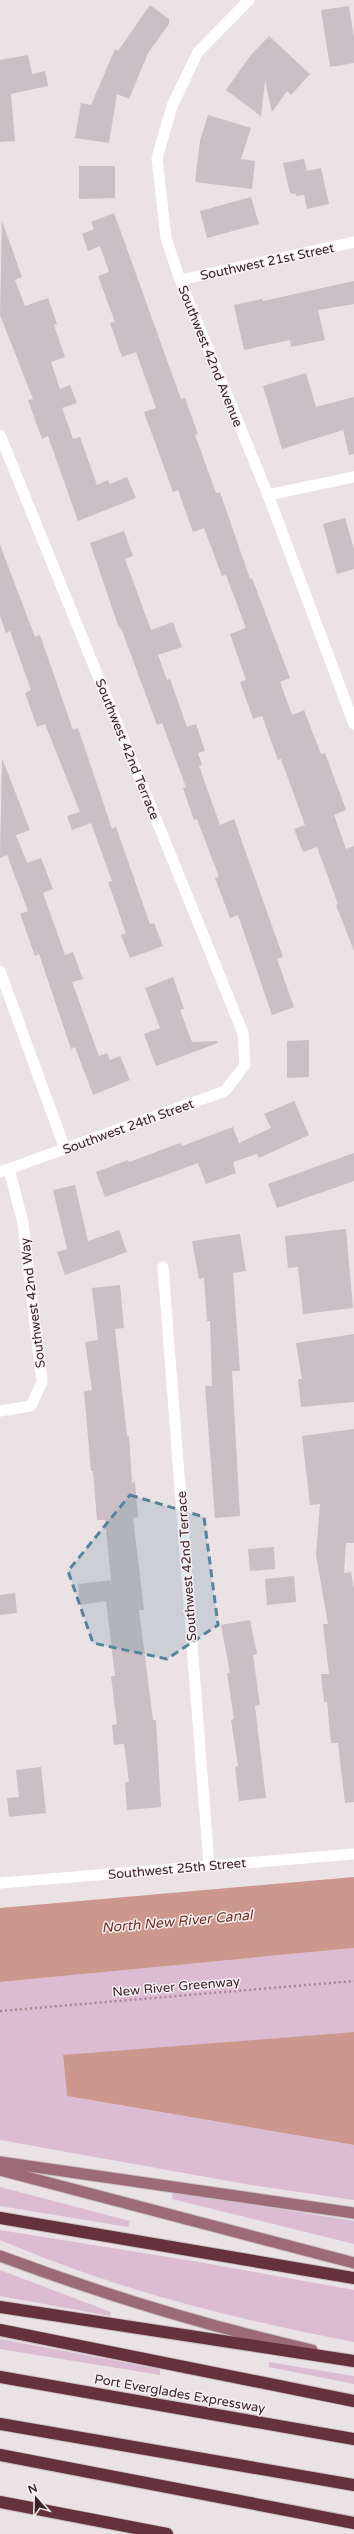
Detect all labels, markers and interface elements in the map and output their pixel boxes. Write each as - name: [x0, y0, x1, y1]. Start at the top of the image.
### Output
- street label: Southwest 21st Street: [199, 240, 336, 284]
- street label: Southwest 42nd Avenue: [174, 283, 246, 429]
- street label: Southwest 42nd Terrace: [91, 677, 163, 822]
- street label: Southwest 24th Street: [61, 1096, 196, 1158]
- street label: Southwest 42nd Way: [17, 1237, 49, 1369]
- street label: Southwest 42nd Terrace: [174, 1490, 200, 1642]
- street label: Southwest 25th Street: [107, 1855, 247, 1883]
- water label: North New River Canal: [101, 1906, 255, 1937]
- street label: New River Greenway: [112, 1973, 240, 2001]
- street label: Port Everglades Expressway: [93, 2371, 267, 2417]
- north arrow: [16, 2478, 56, 2518]
- text: N: [26, 2481, 39, 2497]

